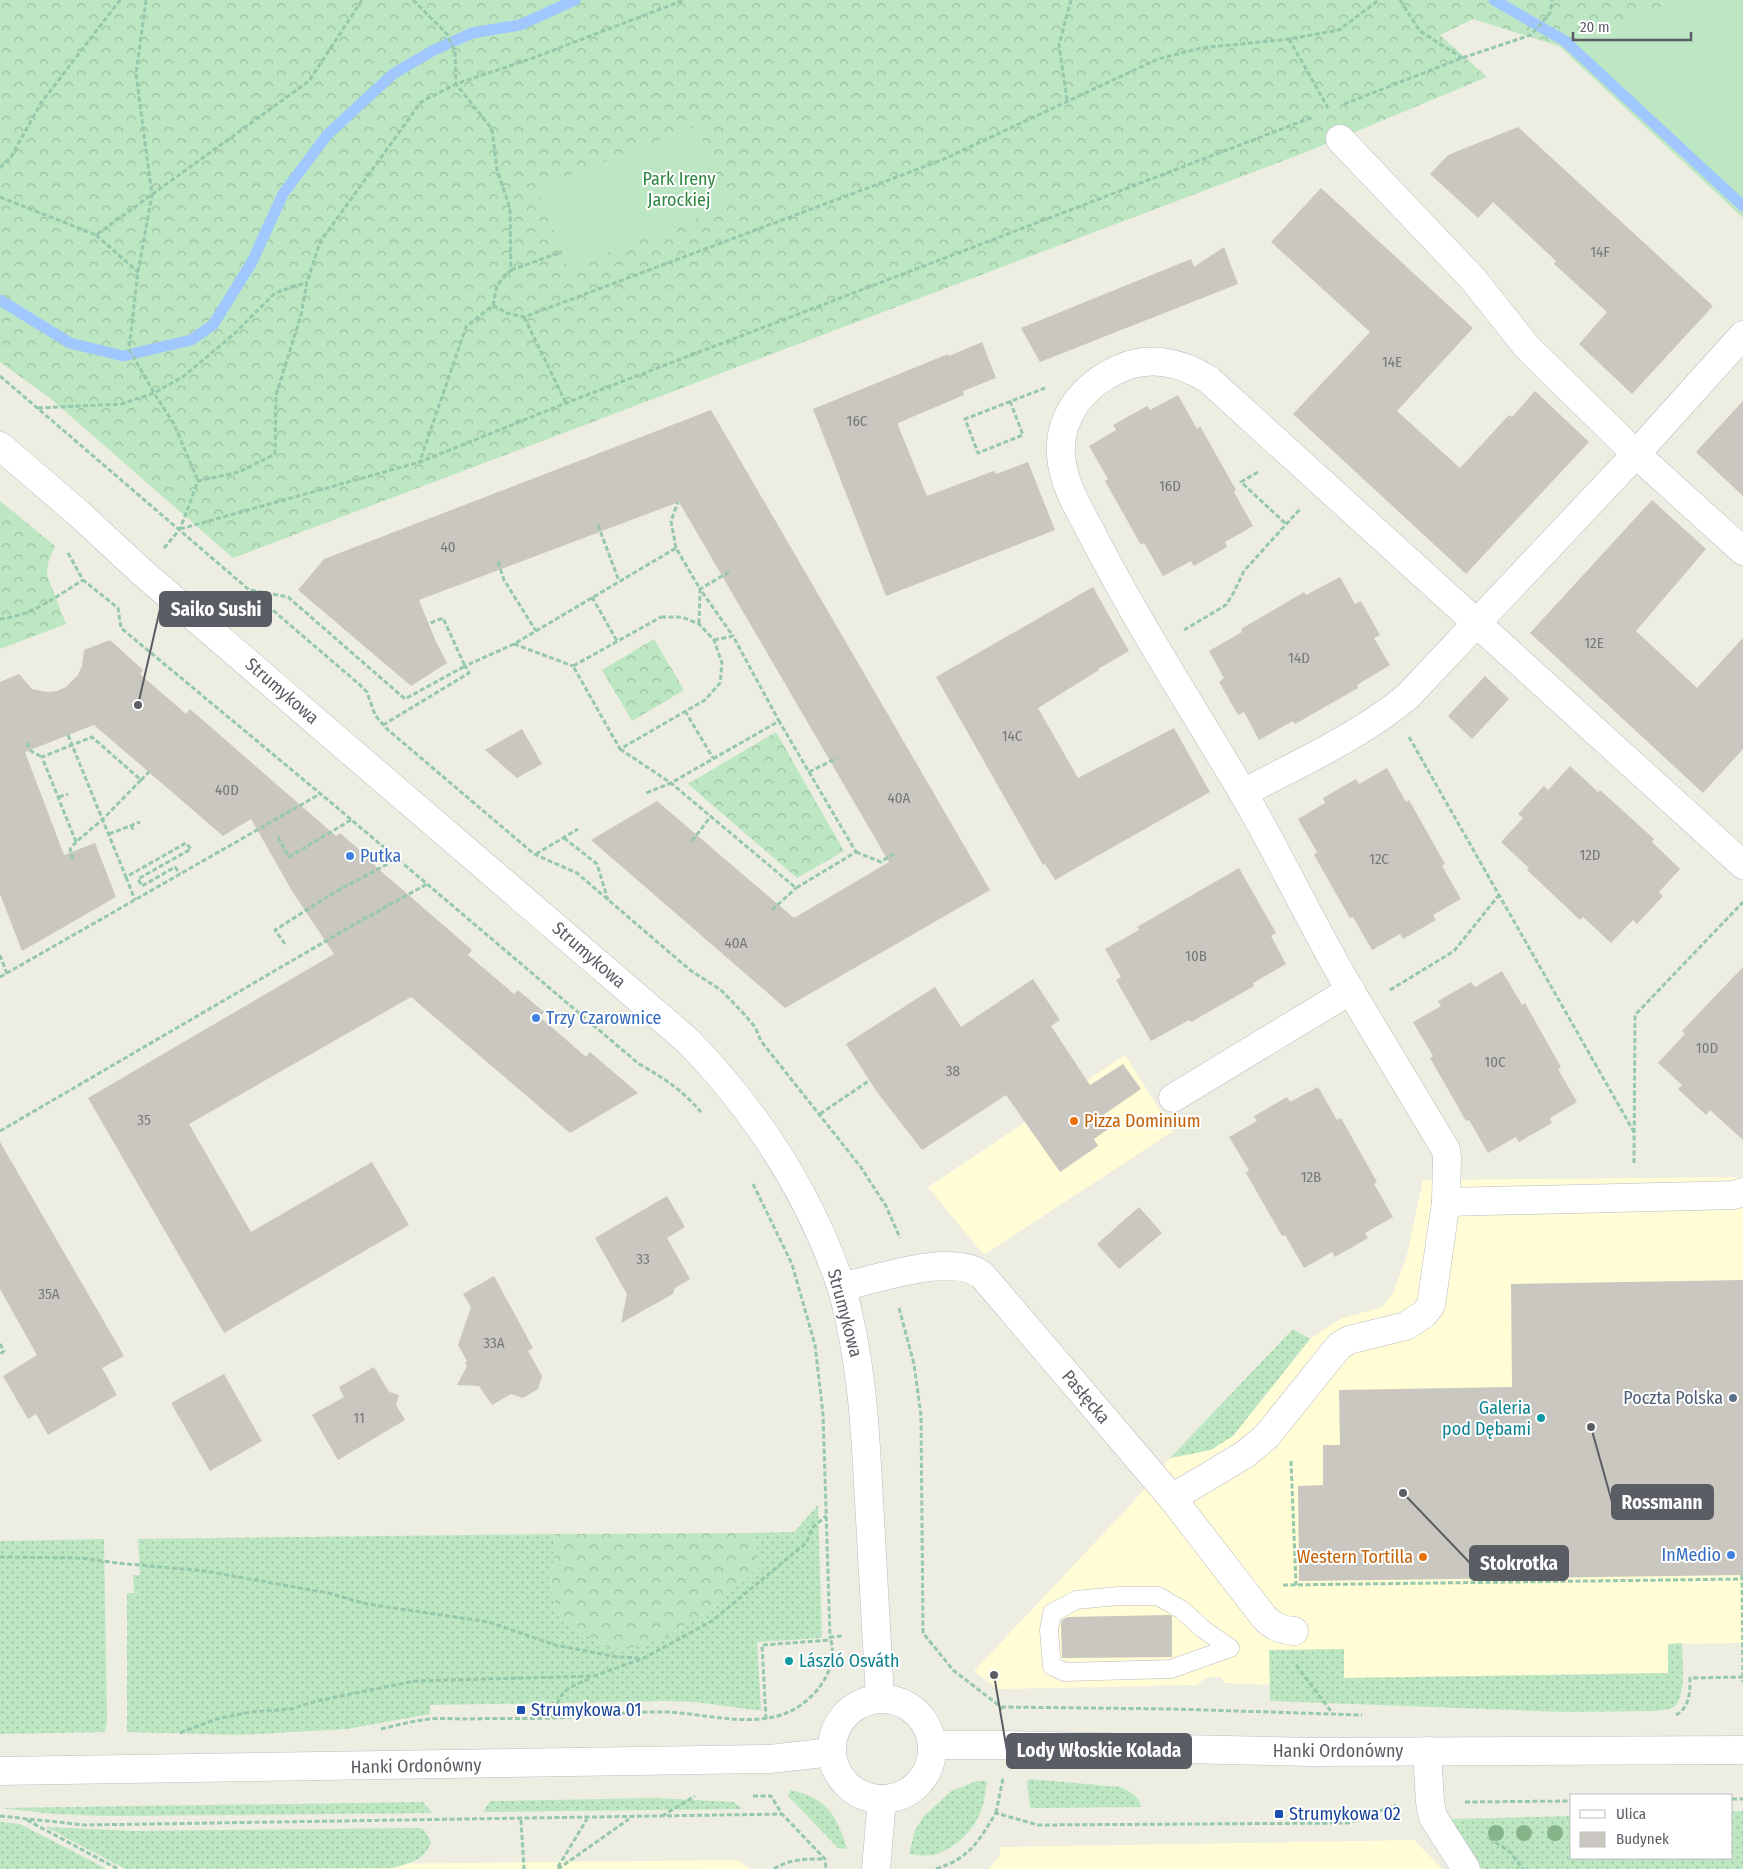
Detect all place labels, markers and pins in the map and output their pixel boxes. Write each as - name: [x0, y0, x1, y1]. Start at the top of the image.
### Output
- callout: Saiko Sushi: [160, 592, 271, 626]
- place label: Putka: [360, 845, 401, 867]
- marker: Putka: [344, 850, 356, 862]
- place label: Trzy Czarownice: [546, 1007, 661, 1029]
- marker: Trzy Czarownice: [530, 1012, 542, 1024]
- place label: Pizza Dominium: [1084, 1110, 1201, 1132]
- marker: Pizza Dominium: [1068, 1115, 1080, 1127]
- place label: Poczta Polska: [1623, 1387, 1723, 1409]
- marker: Poczta Polska: [1727, 1392, 1739, 1404]
- place label: Galeria pod Dębami: [1442, 1397, 1531, 1440]
- marker: Galeria pod Dębami: [1535, 1412, 1547, 1424]
- callout: Rossmann: [1612, 1485, 1713, 1519]
- place label: InMedio: [1661, 1544, 1721, 1566]
- place label: Western Tortilla: [1297, 1546, 1413, 1568]
- callout: Stokrotka: [1470, 1546, 1568, 1580]
- marker: InMedio: [1725, 1549, 1737, 1561]
- marker: Western Tortilla: [1417, 1551, 1429, 1563]
- place label: László Osváth: [799, 1650, 899, 1672]
- marker: László Osváth: [783, 1655, 795, 1667]
- place label: Strumykowa 01: [531, 1699, 642, 1721]
- marker: Strumykowa 01: [515, 1704, 527, 1716]
- callout: Lody Włoskie Kolada: [1007, 1734, 1191, 1768]
- place label: Strumykowa 02: [1289, 1803, 1401, 1825]
- marker: Strumykowa 02: [1273, 1808, 1285, 1820]

